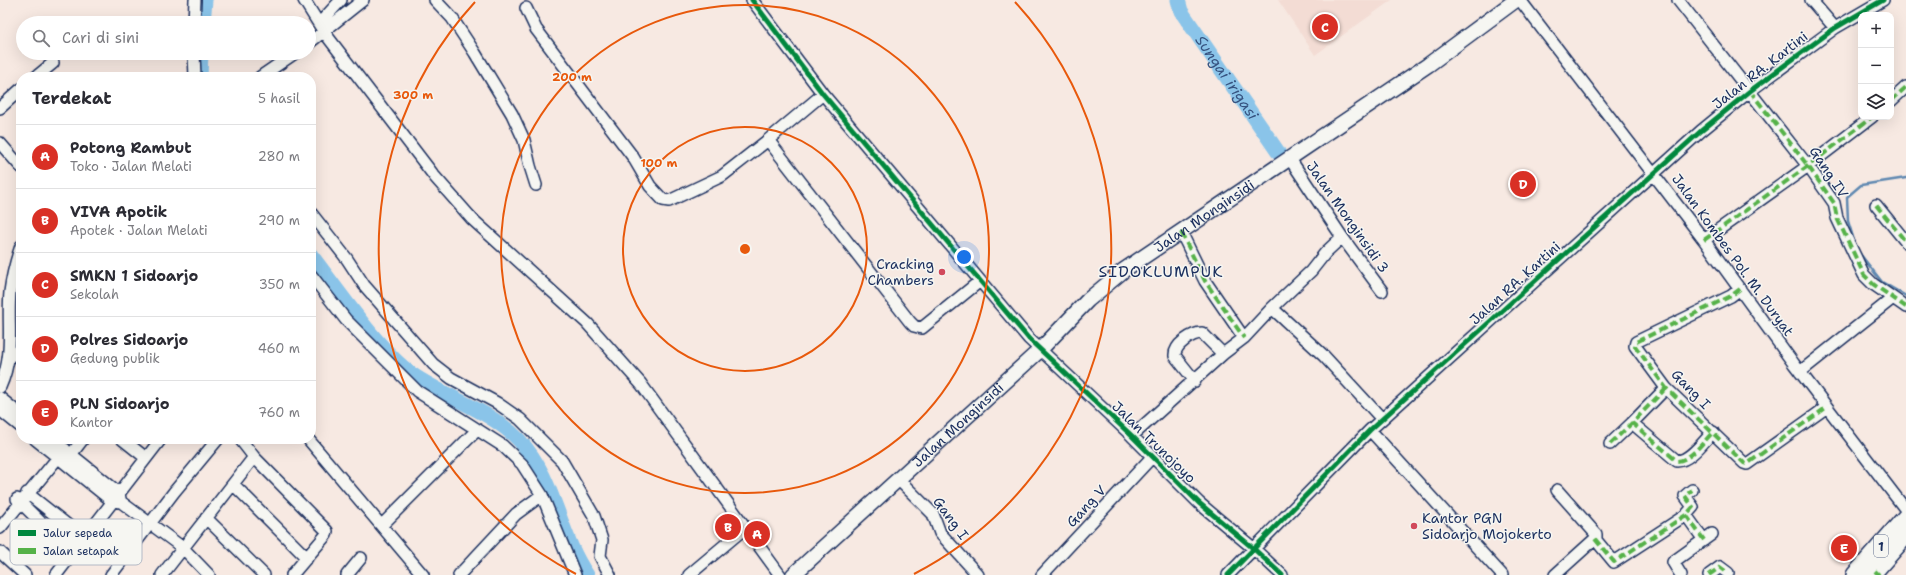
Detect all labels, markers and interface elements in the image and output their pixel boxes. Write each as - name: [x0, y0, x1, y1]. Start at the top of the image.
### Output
- pin: C: [1312, 12, 1338, 42]
- map controls: [1858, 12, 1894, 120]
- button: +: [1858, 12, 1894, 48]
- search box: [16, 16, 316, 60]
- icon: search: [30, 27, 52, 49]
- street label: Jalan RA. Kartini: [1709, 27, 1811, 113]
- text: Cari di sini: [62, 28, 139, 48]
- water label: Sungai irigasi: [1191, 31, 1263, 124]
- button: −: [1858, 48, 1894, 84]
- text: 200 m: [552, 69, 592, 85]
- button: layers: [1858, 84, 1894, 120]
- text: Terdekat: [32, 87, 112, 109]
- text: 300 m: [393, 87, 433, 103]
- text: 5 hasil: [258, 90, 300, 107]
- text: Potong Rambut: [70, 138, 191, 158]
- street label: Gang IV: [1806, 143, 1853, 202]
- text: A: [40, 148, 50, 165]
- text: 280 m: [258, 148, 300, 165]
- text: 100 m: [641, 155, 678, 171]
- text: Toko · Jalan Melati: [70, 158, 192, 175]
- street label: Jalan Monginsidi 3: [1303, 158, 1393, 276]
- pin: D: [1510, 169, 1536, 199]
- street label: Jalan Kombes Pol. M. Duryat: [1668, 170, 1798, 340]
- street label: Jalan Monginsidi: [1150, 176, 1258, 256]
- text: VIVA Apotik: [70, 202, 167, 222]
- text: B: [41, 212, 49, 229]
- text: 290 m: [258, 212, 300, 229]
- text: Apotek · Jalan Melati: [70, 222, 208, 239]
- street label: Jalan RA. Kartini: [1466, 237, 1564, 329]
- centre of rings: [738, 242, 752, 256]
- your location: [954, 247, 974, 267]
- place label: Cracking Chambers: [867, 255, 934, 289]
- district label: SIDOKLUMPUK: [1098, 261, 1224, 282]
- text: SMKN 1 Sidoarjo: [70, 266, 198, 286]
- marker: Cracking Chambers: [937, 267, 947, 277]
- text: C: [41, 276, 49, 293]
- text: 350 m: [259, 276, 300, 293]
- text: Sekolah: [70, 286, 119, 303]
- text: Polres Sidoarjo: [70, 330, 188, 350]
- text: D: [40, 340, 50, 357]
- text: 460 m: [258, 340, 300, 357]
- text: Gedung publik: [70, 350, 160, 367]
- street label: Gang I: [1668, 365, 1715, 413]
- street label: Jalan Monginsidi: [908, 379, 1007, 471]
- text: PLN Sidoarjo: [70, 394, 169, 414]
- street label: Jalan Trunojoyo: [1108, 397, 1200, 487]
- text: E: [41, 404, 49, 421]
- text: 760 m: [258, 404, 300, 421]
- text: Kantor: [70, 414, 113, 431]
- street label: Gang V: [1062, 481, 1110, 531]
- street label: Gang I: [929, 493, 973, 543]
- place label: Kantor PGN Sidoarjo Mojokerto: [1422, 509, 1552, 543]
- pin: B: [715, 512, 741, 542]
- legend: [10, 519, 142, 565]
- pin: A: [744, 519, 770, 549]
- marker: Kantor PGN Sidoarjo Mojokerto: [1409, 521, 1419, 531]
- text: Jalur sepeda: [43, 526, 112, 541]
- pin: E: [1831, 533, 1857, 563]
- road number: 1: [1874, 535, 1888, 557]
- text: Jalan setapak: [43, 544, 119, 559]

